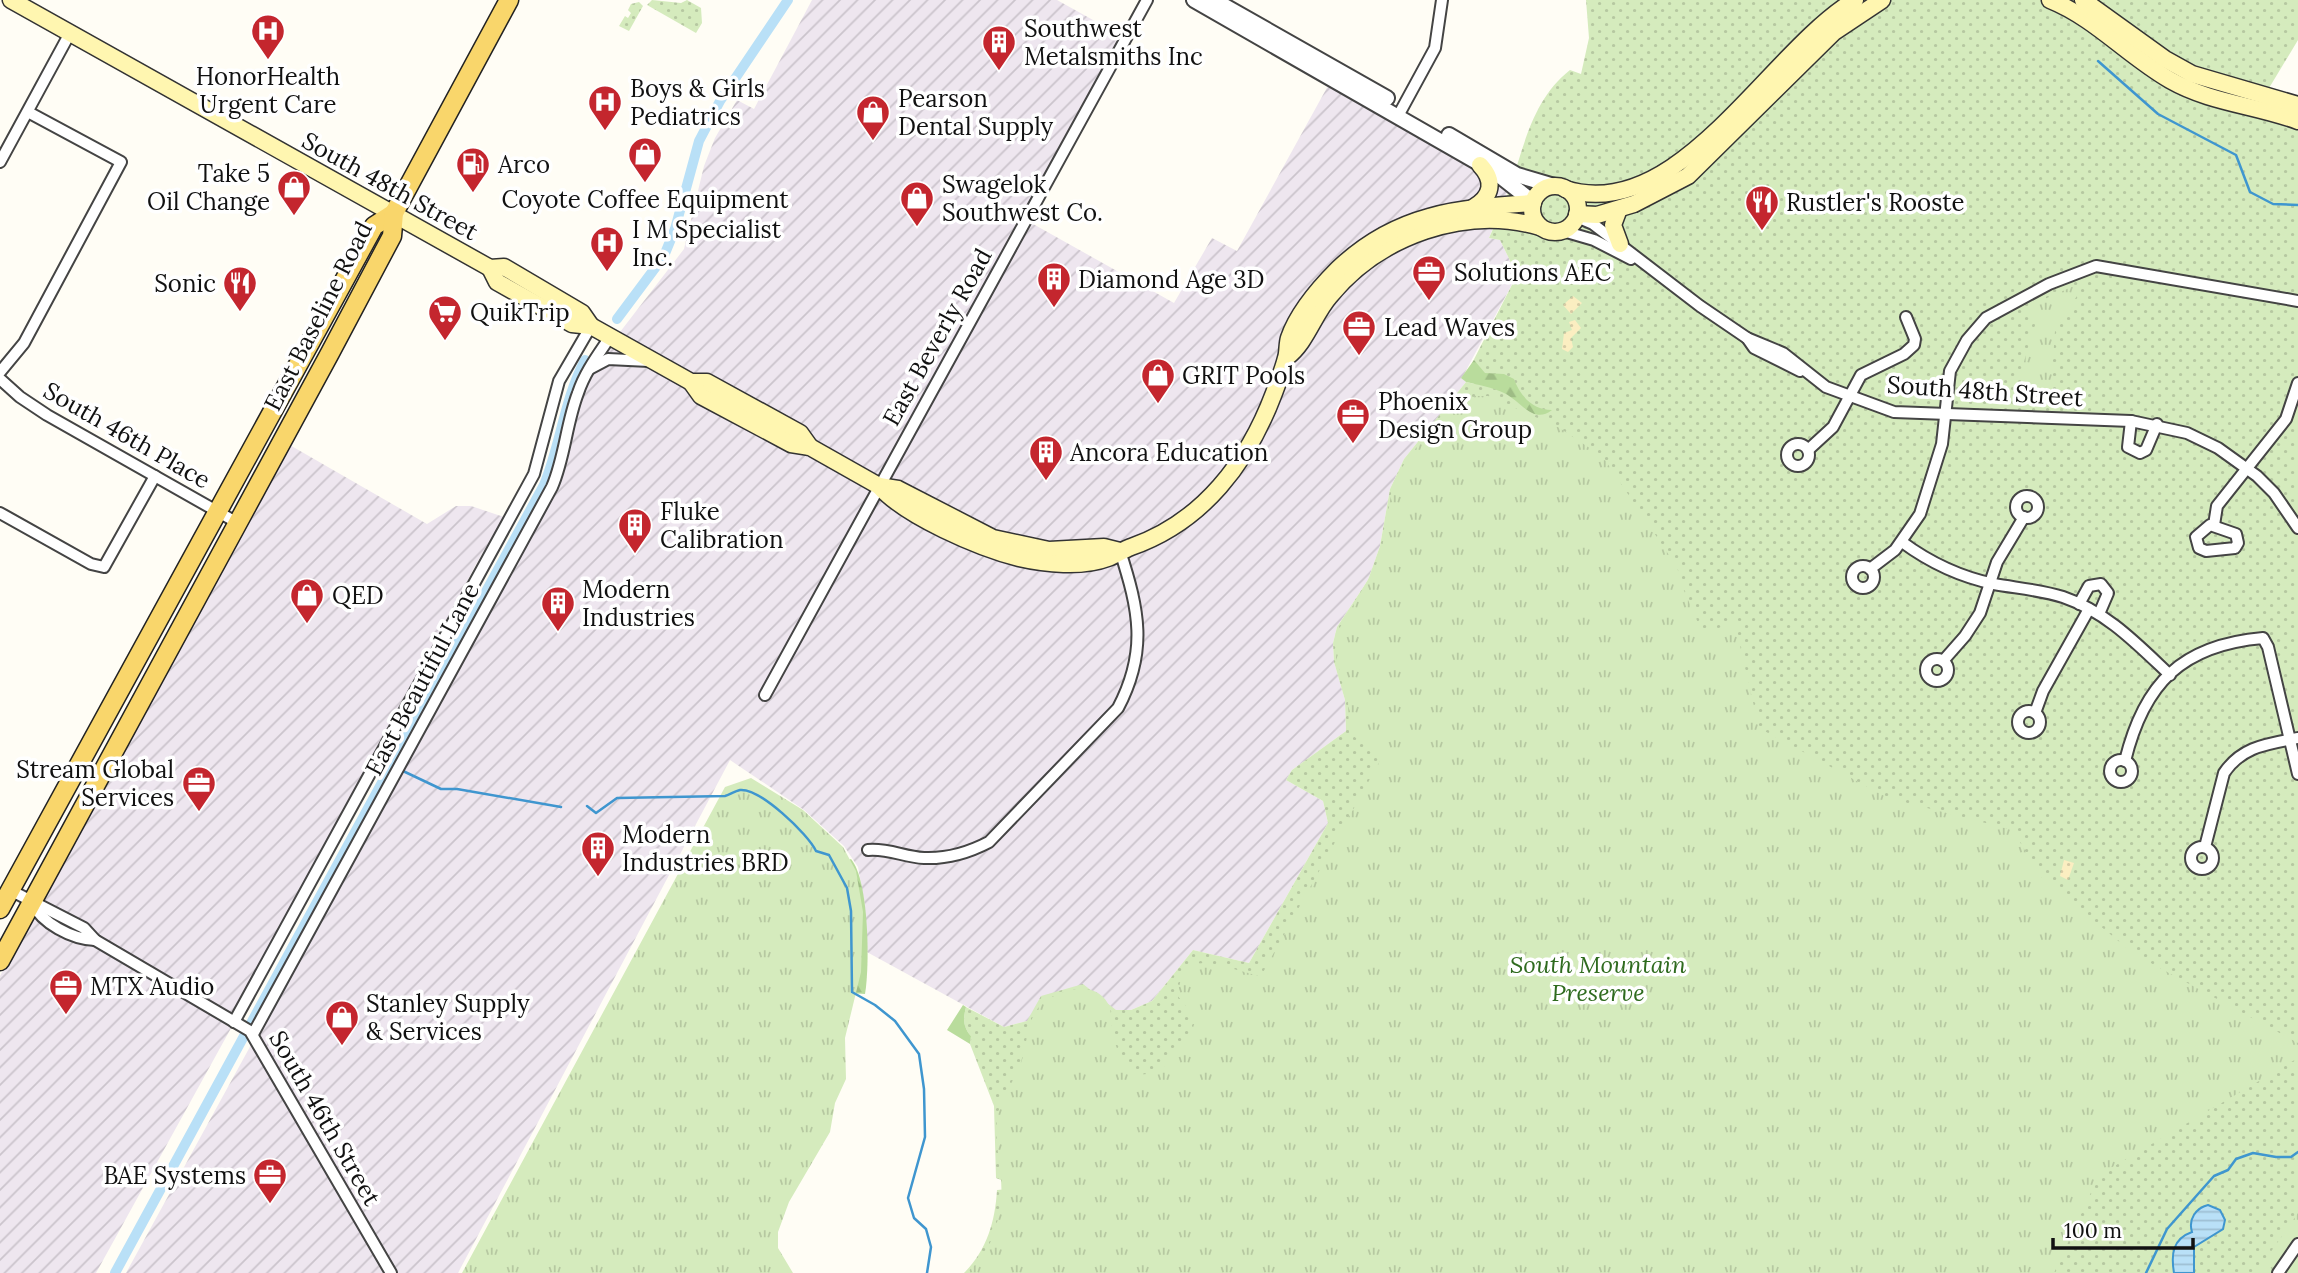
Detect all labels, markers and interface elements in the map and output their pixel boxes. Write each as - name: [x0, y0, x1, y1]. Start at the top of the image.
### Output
- hospital icon: HonorHealth Urgent Care: [249, 12, 287, 61]
- place label: Southwest Metalsmiths Inc: [1024, 13, 1203, 72]
- building icon: Southwest Metalsmiths Inc: [980, 23, 1018, 72]
- place label: HonorHealth Urgent Care: [196, 61, 340, 120]
- place label: Boys & Girls Pediatrics: [630, 73, 765, 132]
- hospital icon: Boys & Girls Pediatrics: [586, 83, 624, 132]
- place label: Pearson Dental Supply: [898, 83, 1054, 142]
- shop icon: Pearson Dental Supply: [854, 93, 892, 142]
- street label: South 48th Street: [297, 125, 484, 248]
- shop icon: Coyote Coffee Equipment: [626, 135, 664, 184]
- fuel station icon: Arco: [454, 145, 492, 194]
- place label: Arco: [497, 149, 550, 180]
- place label: Take 5 Oil Change: [147, 158, 270, 217]
- shop icon: Take 5 Oil Change: [275, 168, 313, 217]
- place label: Swagelok Southwest Co.: [942, 169, 1103, 228]
- shop icon: Swagelok Southwest Co.: [898, 179, 936, 228]
- restaurant icon: Rustler's Rooste: [1743, 183, 1781, 232]
- place label: Coyote Coffee Equipment: [501, 184, 789, 215]
- place label: Rustler's Rooste: [1786, 187, 1965, 218]
- place label: I M Specialist Inc.: [632, 214, 782, 273]
- street label: East Baseline Road: [257, 216, 379, 416]
- hospital icon: I M Specialist Inc.: [588, 224, 626, 273]
- street label: East Beverly Road: [875, 243, 999, 431]
- office icon: Solutions AEC: [1410, 253, 1448, 302]
- place label: Solutions AEC: [1454, 257, 1612, 288]
- building icon: Diamond Age 3D: [1035, 260, 1073, 309]
- restaurant icon: Sonic: [221, 264, 259, 313]
- place label: Diamond Age 3D: [1078, 264, 1264, 295]
- place label: Sonic: [154, 268, 216, 299]
- supermarket icon: QuikTrip: [426, 293, 464, 342]
- place label: QuikTrip: [470, 297, 570, 328]
- office icon: Lead Waves: [1340, 308, 1378, 357]
- place label: Lead Waves: [1384, 312, 1515, 343]
- shop icon: GRIT Pools: [1139, 356, 1177, 405]
- place label: GRIT Pools: [1182, 360, 1305, 391]
- street label: South 48th Street: [1886, 369, 2085, 413]
- street label: South 46th Place: [38, 375, 216, 495]
- place label: Phoenix Design Group: [1378, 386, 1532, 445]
- office icon: Phoenix Design Group: [1334, 396, 1372, 445]
- building icon: Ancora Education: [1027, 433, 1065, 482]
- place label: Ancora Education: [1069, 437, 1268, 468]
- place label: Fluke Calibration: [660, 496, 783, 555]
- building icon: Fluke Calibration: [616, 506, 654, 555]
- place label: Modern Industries: [582, 574, 695, 633]
- shop icon: QED: [288, 576, 326, 625]
- street label: East Beautiful Lane: [358, 577, 486, 781]
- place label: QED: [332, 580, 384, 611]
- building icon: Modern Industries: [539, 584, 577, 633]
- place label: Stream Global Services: [16, 754, 174, 813]
- office icon: Stream Global Services: [180, 764, 218, 813]
- place label: Modern Industries BRD: [622, 819, 789, 878]
- building icon: Modern Industries BRD: [579, 829, 617, 878]
- park label: South Mountain Preserve: [1510, 949, 1687, 1008]
- office icon: MTX Audio: [47, 967, 85, 1016]
- place label: MTX Audio: [90, 971, 214, 1002]
- place label: Stanley Supply & Services: [366, 988, 530, 1047]
- shop icon: Stanley Supply & Services: [323, 998, 361, 1047]
- street label: South 46th Street: [262, 1025, 388, 1212]
- office icon: BAE Systems: [251, 1156, 289, 1205]
- place label: BAE Systems: [103, 1160, 246, 1191]
- scale bar: [2053, 1206, 2193, 1250]
- text: 100 m: [2064, 1217, 2122, 1244]

